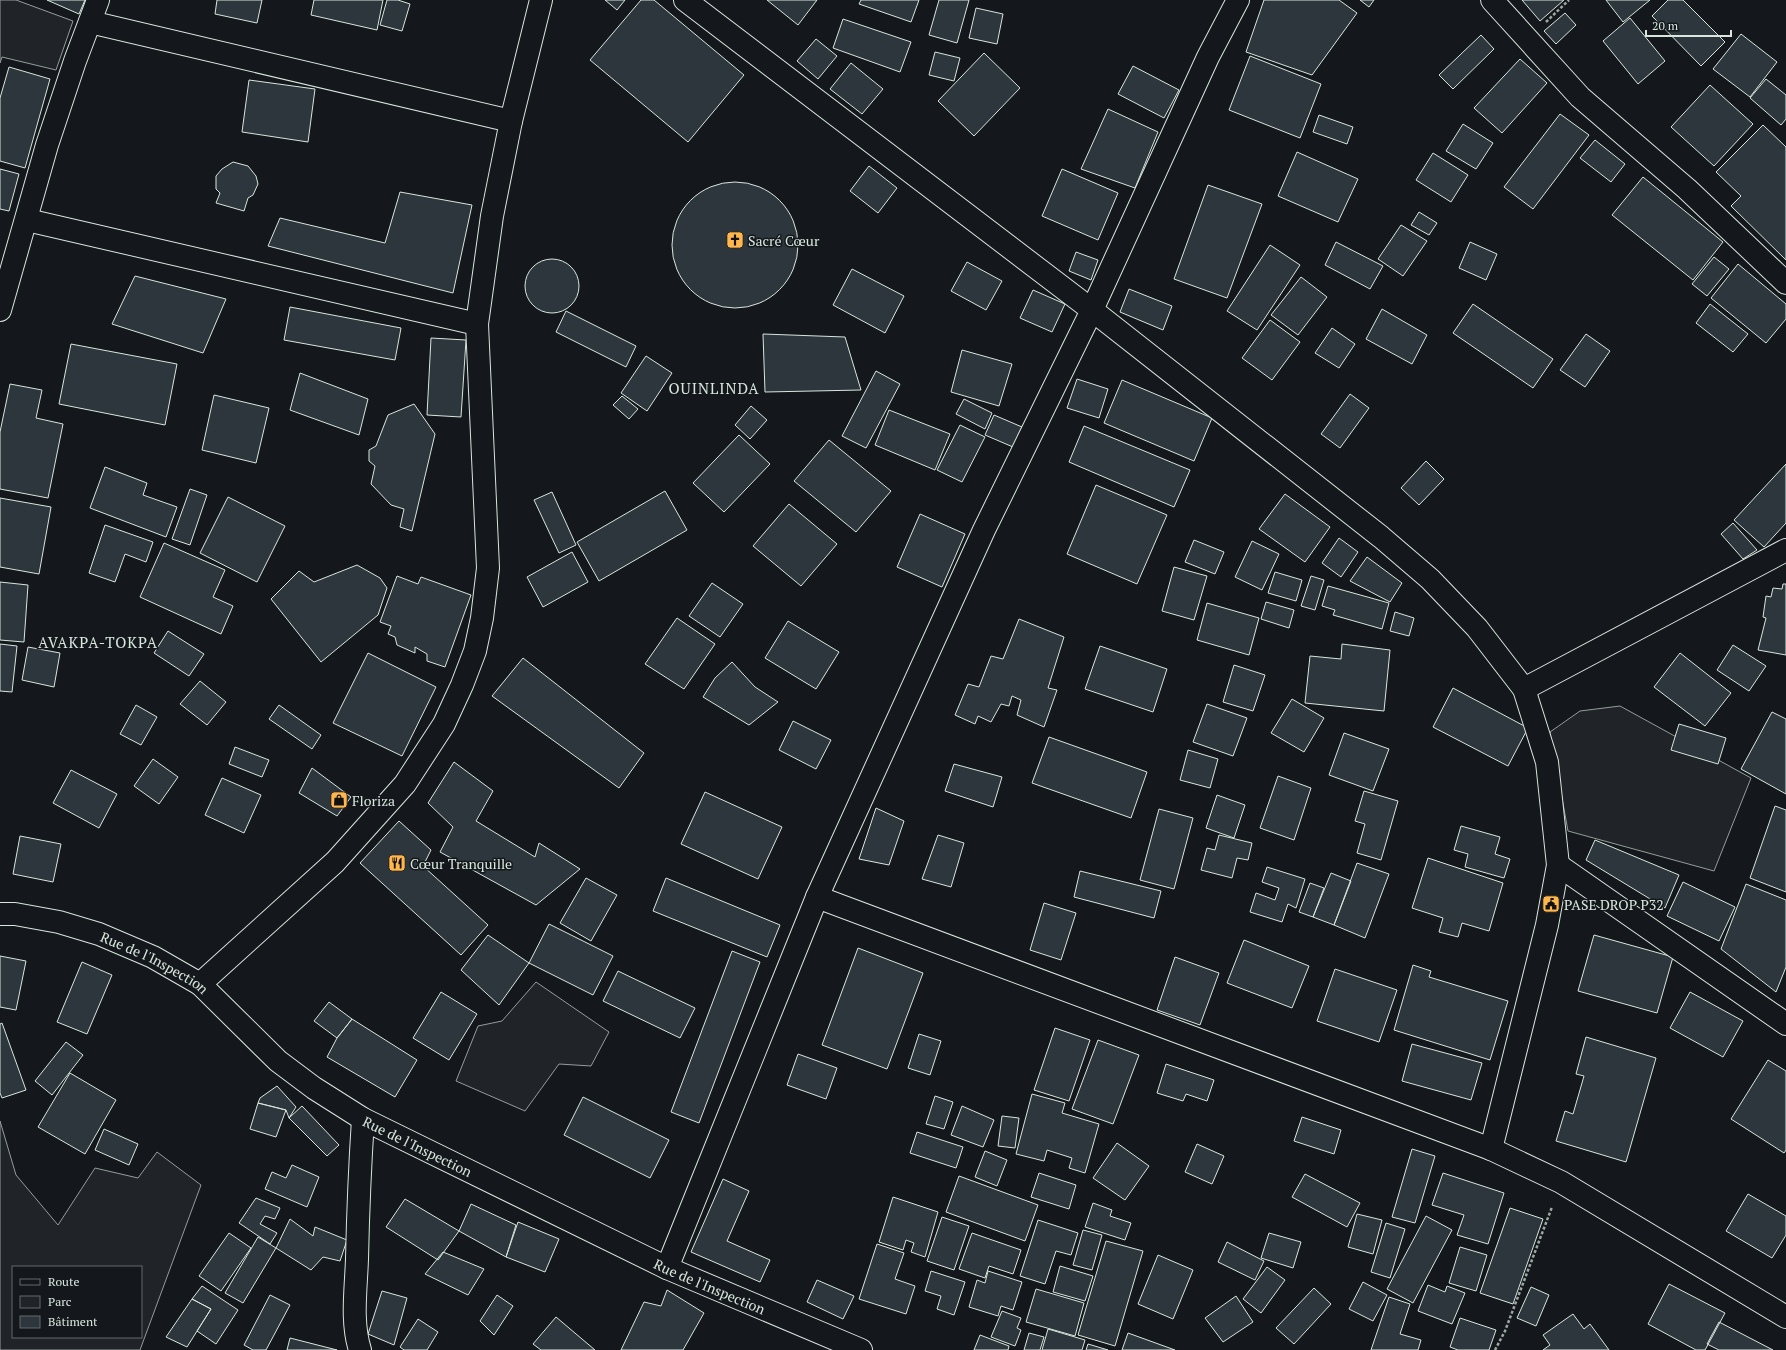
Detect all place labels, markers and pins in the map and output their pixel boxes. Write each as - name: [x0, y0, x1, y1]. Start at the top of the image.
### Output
- church icon: Sacré Cœur: [725, 230, 745, 250]
- place label: Sacré Cœur: [748, 231, 820, 250]
- shop icon: Floriza: [329, 790, 349, 810]
- place label: Floriza: [352, 791, 395, 810]
- restaurant icon: Cœur Tranquille: [387, 853, 407, 873]
- place label: Cœur Tranquille: [410, 854, 512, 873]
- public building icon: PASE DROP P32: [1541, 894, 1561, 914]
- place label: PASE DROP P32: [1564, 895, 1664, 914]

